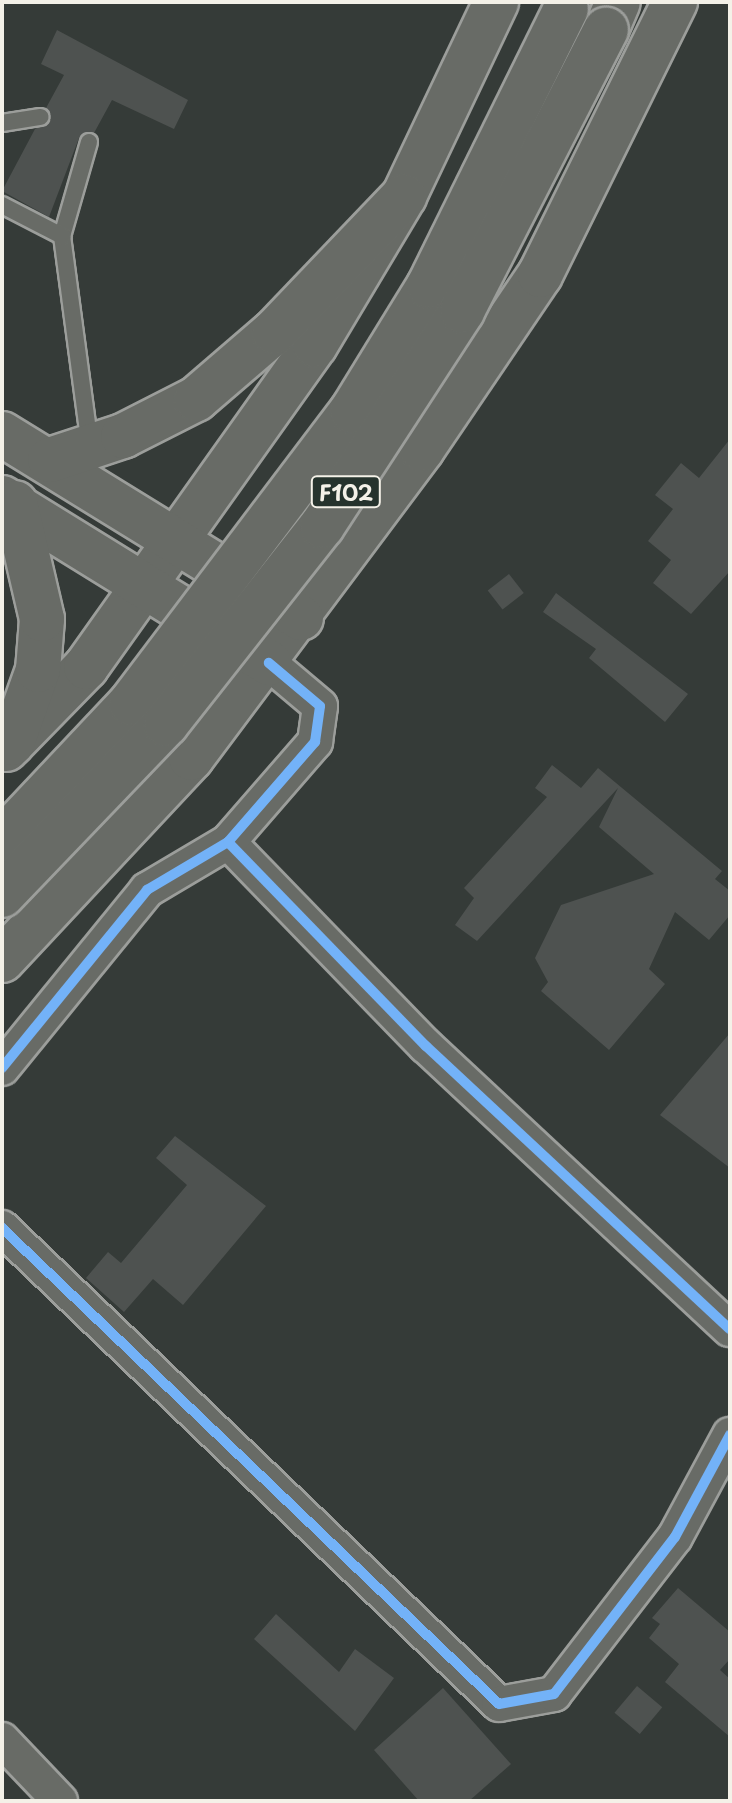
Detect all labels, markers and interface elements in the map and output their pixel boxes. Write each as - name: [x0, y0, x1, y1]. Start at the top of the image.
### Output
- road number: F102: [310, 474, 382, 510]

